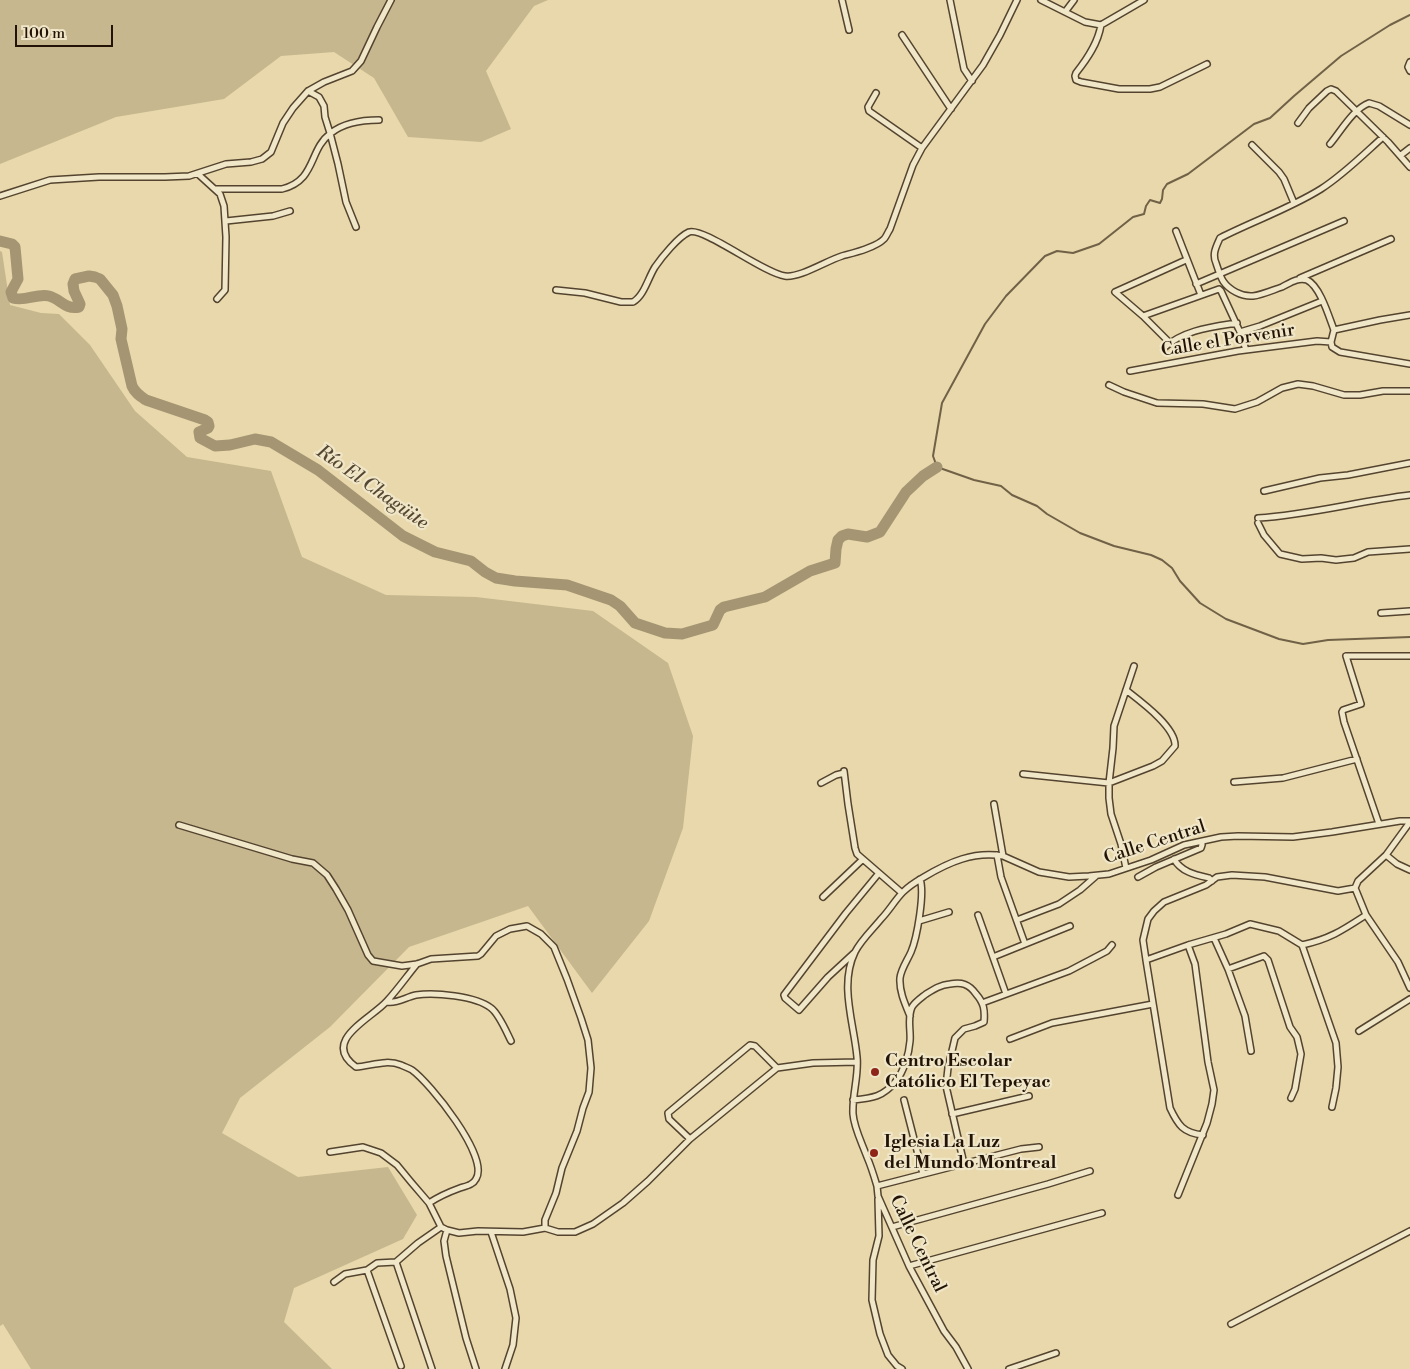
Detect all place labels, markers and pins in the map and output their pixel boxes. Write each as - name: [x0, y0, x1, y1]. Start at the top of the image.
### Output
- place label: Centro Escolar Católico El Tepeyac: [885, 1051, 1051, 1094]
- marker: Centro Escolar Católico El Tepeyac: [869, 1066, 881, 1078]
- place label: Iglesia La Luz del Mundo Montreal: [884, 1132, 1056, 1174]
- marker: Iglesia La Luz del Mundo Montreal: [868, 1147, 880, 1159]

